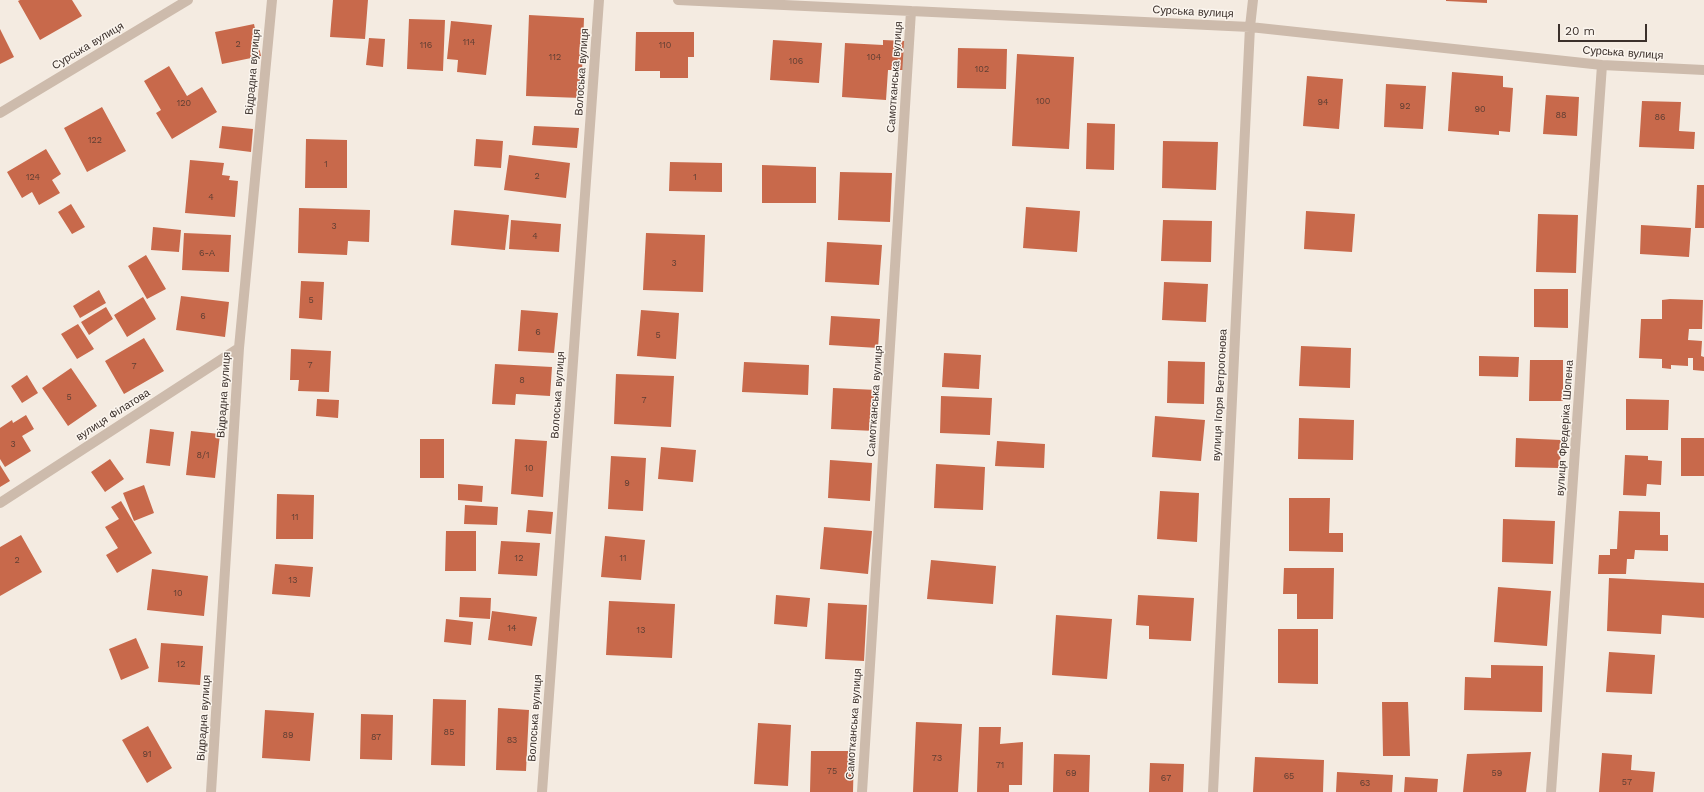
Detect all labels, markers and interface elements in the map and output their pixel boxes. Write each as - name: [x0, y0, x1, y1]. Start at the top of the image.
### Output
- street label: Сурська вулиця: [1152, 3, 1234, 21]
- scale bar: [1560, 16, 1649, 42]
- street label: Сурська вулиця: [50, 19, 126, 73]
- street label: Самотканська вулиця: [885, 21, 905, 133]
- text: 20 m: [1565, 24, 1595, 38]
- street label: Відрадна вулиця: [243, 28, 263, 116]
- street label: Волоська вулиця: [572, 28, 592, 116]
- house number: 114: [463, 37, 475, 47]
- house number: 2: [235, 39, 241, 49]
- house number: 116: [420, 40, 432, 50]
- house number: 110: [659, 40, 671, 50]
- street label: Сурська вулиця: [1582, 44, 1664, 62]
- house number: 112: [549, 52, 561, 62]
- house number: 104: [867, 52, 881, 62]
- house number: 106: [789, 56, 803, 66]
- house number: 102: [975, 64, 989, 74]
- house number: 100: [1036, 96, 1050, 106]
- house number: 94: [1317, 97, 1329, 107]
- house number: 120: [177, 98, 191, 108]
- house number: 92: [1400, 101, 1410, 111]
- house number: 90: [1474, 104, 1486, 114]
- house number: 88: [1555, 110, 1567, 120]
- house number: 86: [1654, 112, 1666, 122]
- house number: 122: [88, 135, 102, 145]
- house number: 1: [324, 159, 328, 169]
- house number: 2: [534, 171, 540, 181]
- house number: 124: [26, 172, 40, 182]
- house number: 1: [693, 172, 697, 182]
- house number: 4: [208, 192, 214, 202]
- house number: 3: [331, 221, 337, 231]
- house number: 4: [532, 231, 538, 241]
- house number: 6-А: [199, 248, 215, 258]
- house number: 3: [671, 258, 677, 268]
- house number: 5: [308, 295, 314, 305]
- house number: 6: [200, 311, 206, 321]
- house number: 6: [535, 327, 541, 337]
- street label: вулиця Ігоря Ветрогонова: [1210, 329, 1230, 461]
- house number: 5: [655, 330, 661, 340]
- street label: Самотканська вулиця: [865, 345, 885, 457]
- street label: Відрадна вулиця: [214, 351, 234, 439]
- street label: Волоська вулиця: [548, 351, 568, 439]
- house number: 7: [307, 360, 313, 370]
- street label: вулиця Фредеріка Шопена: [1554, 360, 1576, 496]
- house number: 7: [131, 361, 137, 371]
- house number: 8: [519, 375, 525, 385]
- street label: вулиця Філатова: [74, 386, 152, 444]
- house number: 5: [66, 392, 72, 402]
- house number: 7: [641, 395, 647, 405]
- house number: 3: [10, 439, 16, 449]
- house number: 8/1: [197, 450, 209, 460]
- house number: 10: [524, 463, 534, 473]
- house number: 9: [624, 478, 630, 488]
- house number: 11: [291, 512, 299, 522]
- house number: 12: [515, 553, 523, 563]
- house number: 11: [619, 553, 627, 563]
- house number: 2: [14, 555, 20, 565]
- house number: 13: [289, 575, 297, 585]
- house number: 10: [173, 588, 183, 598]
- house number: 14: [507, 623, 517, 633]
- house number: 13: [637, 625, 645, 635]
- house number: 12: [177, 659, 185, 669]
- street label: Самотканська вулиця: [844, 668, 864, 780]
- street label: Відрадна вулиця: [194, 674, 214, 762]
- street label: Волоська вулиця: [525, 674, 545, 762]
- house number: 85: [444, 727, 454, 737]
- house number: 89: [282, 730, 294, 740]
- house number: 87: [371, 732, 381, 742]
- house number: 83: [507, 735, 517, 745]
- house number: 91: [142, 749, 152, 759]
- house number: 73: [932, 753, 942, 763]
- house number: 71: [996, 760, 1004, 770]
- house number: 75: [827, 766, 837, 776]
- house number: 69: [1065, 768, 1077, 778]
- house number: 59: [1492, 768, 1502, 778]
- house number: 65: [1284, 771, 1294, 781]
- house number: 67: [1161, 773, 1171, 783]
- house number: 57: [1622, 777, 1632, 787]
- house number: 63: [1360, 778, 1370, 788]

